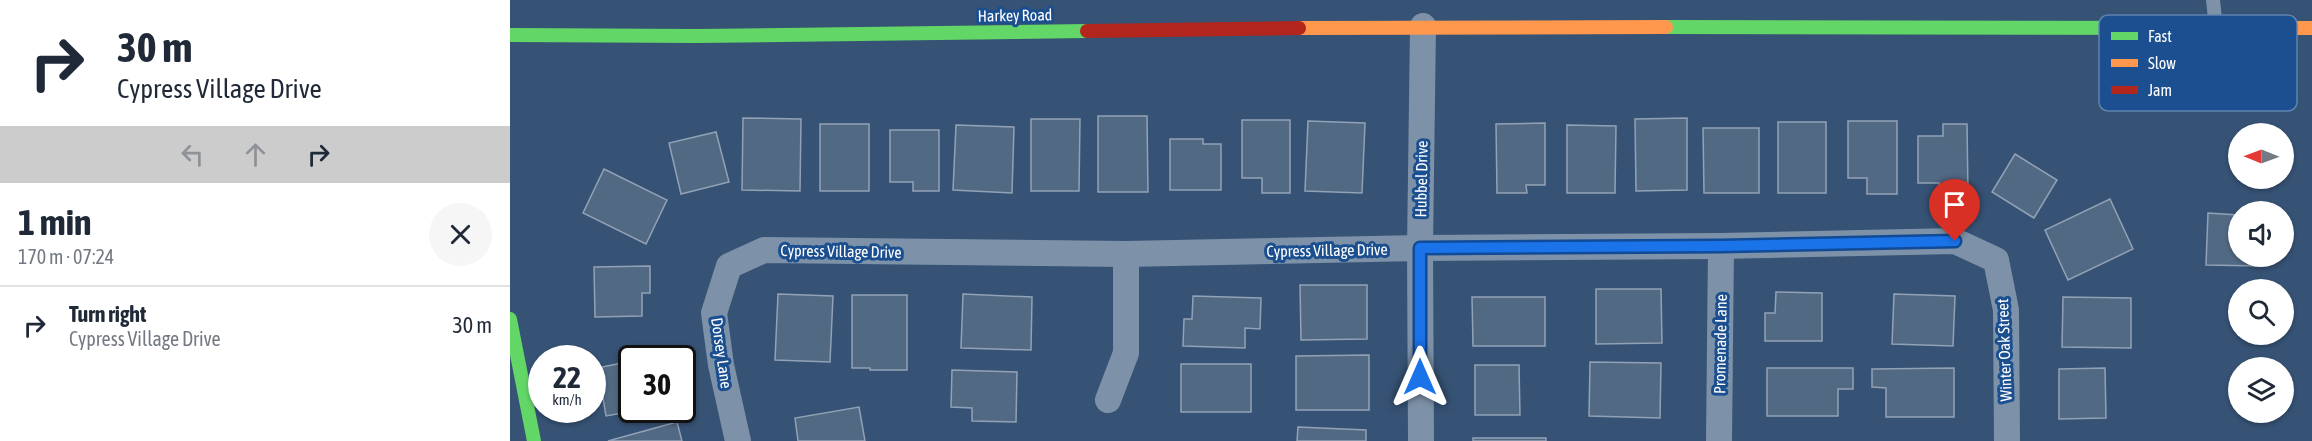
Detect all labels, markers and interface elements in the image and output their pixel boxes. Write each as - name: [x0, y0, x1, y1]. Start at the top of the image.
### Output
- street label: Harkey Road: [978, 5, 1052, 26]
- legend: [2099, 15, 2297, 111]
- text: 30 m: [117, 23, 192, 71]
- icon: right: [18, 24, 96, 102]
- text: Fast: [2148, 27, 2172, 45]
- text: Slow: [2148, 54, 2176, 72]
- text: Cypress Village Drive: [117, 73, 322, 104]
- text: Jam: [2148, 81, 2172, 99]
- north arrow: [2228, 123, 2294, 189]
- map controls: [2228, 123, 2294, 423]
- icon: left: [176, 138, 209, 171]
- icon: ahead: [239, 138, 272, 171]
- icon: right: [302, 138, 335, 171]
- street label: Hubbel Drive: [1411, 140, 1431, 218]
- pin: [1929, 179, 1980, 241]
- icon: arrive: [1938, 188, 1971, 221]
- text: 1 min: [18, 201, 92, 243]
- button: sound: [2228, 201, 2294, 267]
- button: close: [429, 203, 492, 266]
- street label: Cypress Village Drive: [1266, 240, 1388, 261]
- street label: Cypress Village Drive: [780, 241, 902, 262]
- text: 170 m · 07:24: [18, 245, 114, 268]
- button: search: [2228, 279, 2294, 345]
- street label: Promenade Lane: [1710, 294, 1730, 394]
- street label: Winter Oak Street: [1993, 298, 2015, 402]
- text: Turn right: [69, 301, 146, 327]
- icon: right: [18, 309, 51, 342]
- text: 30 m: [452, 312, 492, 338]
- street label: Dorsey Lane: [707, 316, 736, 390]
- text: Cypress Village Drive: [69, 327, 221, 350]
- speed limit sign: 30: [618, 345, 696, 423]
- position arrow: [1388, 345, 1452, 409]
- button: layers: [2228, 357, 2294, 423]
- text: 22: [553, 360, 581, 394]
- text: km/h: [552, 391, 582, 408]

